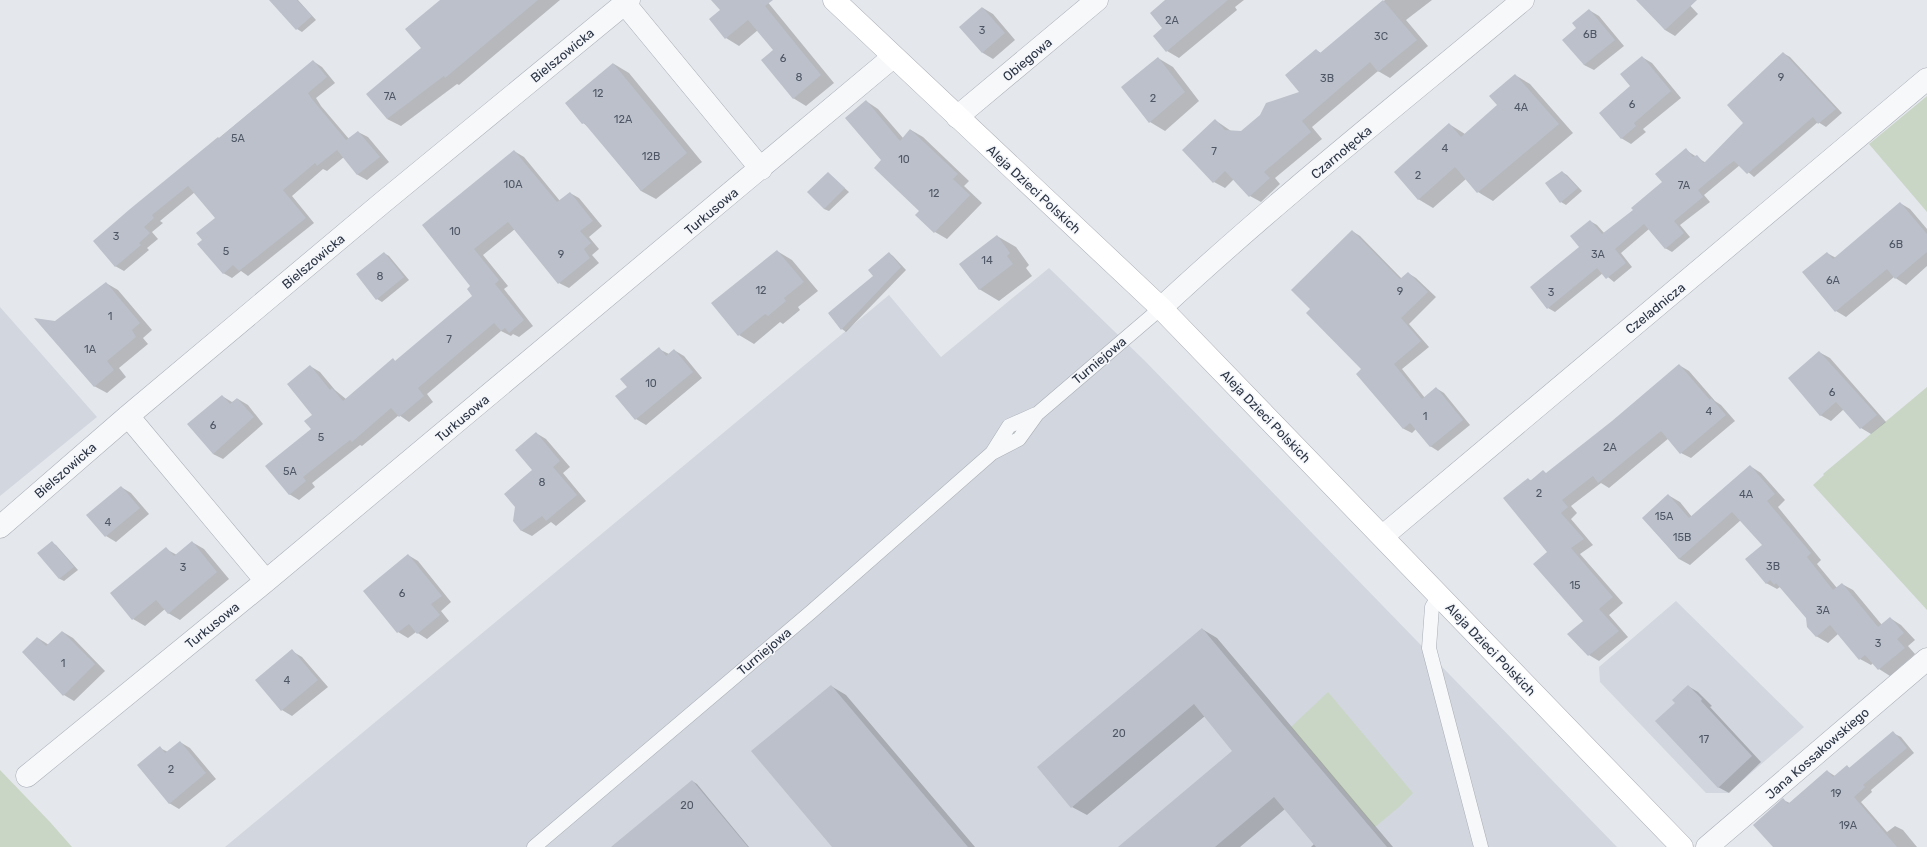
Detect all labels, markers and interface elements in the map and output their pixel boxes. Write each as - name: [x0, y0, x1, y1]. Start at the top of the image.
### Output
- house number: 2A: [1165, 14, 1180, 27]
- house number: 3: [979, 24, 986, 37]
- street label: Bielszowicka: [528, 25, 597, 86]
- house number: 6B: [1583, 28, 1597, 41]
- house number: 3C: [1374, 30, 1388, 43]
- street label: Obiegowa: [1000, 35, 1056, 85]
- house number: 6: [780, 52, 787, 65]
- house number: 8: [796, 71, 803, 84]
- house number: 9: [1778, 71, 1784, 84]
- house number: 3B: [1320, 72, 1334, 85]
- house number: 12: [592, 87, 604, 100]
- house number: 7A: [384, 90, 397, 103]
- house number: 2: [1150, 92, 1156, 105]
- house number: 6: [1629, 98, 1636, 111]
- house number: 4A: [1514, 101, 1529, 114]
- house number: 12A: [614, 113, 633, 126]
- street label: Czarnołęcka: [1308, 123, 1375, 182]
- house number: 5A: [231, 132, 246, 145]
- street label: Aleja Dzieci Polskich: [984, 142, 1084, 237]
- house number: 4: [1442, 142, 1449, 155]
- house number: 7: [1211, 145, 1217, 158]
- house number: 12B: [642, 150, 660, 163]
- house number: 10: [898, 153, 910, 166]
- house number: 2: [1415, 169, 1421, 182]
- house number: 10A: [503, 178, 523, 191]
- house number: 7A: [1678, 179, 1691, 192]
- street label: Turkusowa: [682, 185, 741, 238]
- house number: 12: [928, 187, 940, 200]
- house number: 10: [449, 225, 461, 238]
- house number: 3: [113, 230, 120, 243]
- street label: Bielszowicka: [279, 231, 348, 292]
- house number: 6B: [1889, 238, 1903, 251]
- house number: 5: [223, 245, 230, 258]
- house number: 9: [558, 248, 564, 261]
- house number: 3A: [1591, 248, 1606, 261]
- house number: 14: [981, 254, 993, 267]
- house number: 8: [377, 270, 384, 283]
- house number: 6A: [1826, 274, 1841, 287]
- street label: Czeladnicza: [1622, 280, 1688, 337]
- house number: 12: [755, 284, 767, 297]
- house number: 9: [1397, 285, 1403, 298]
- house number: 3: [1548, 286, 1555, 299]
- house number: 1: [108, 310, 112, 323]
- house number: 7: [446, 333, 452, 346]
- street label: Turniejowa: [1069, 334, 1129, 387]
- house number: 1A: [84, 343, 97, 356]
- street label: Aleja Dzieci Polskich: [1218, 367, 1314, 466]
- house number: 10: [645, 377, 657, 390]
- house number: 6: [1829, 386, 1836, 399]
- street label: Turkusowa: [433, 392, 492, 445]
- house number: 4: [1706, 405, 1713, 418]
- house number: 1: [1423, 410, 1427, 423]
- house number: 6: [210, 419, 217, 432]
- house number: 5: [318, 431, 325, 444]
- street label: Bielszowicka: [31, 439, 99, 501]
- house number: 2A: [1603, 441, 1618, 454]
- house number: 5A: [283, 465, 298, 478]
- house number: 8: [539, 476, 546, 489]
- house number: 2: [1536, 487, 1542, 500]
- house number: 4A: [1739, 488, 1754, 501]
- house number: 15A: [1655, 510, 1674, 523]
- house number: 4: [105, 516, 112, 529]
- house number: 15B: [1673, 531, 1691, 544]
- house number: 3B: [1766, 560, 1780, 573]
- house number: 3: [180, 561, 187, 574]
- house number: 15: [1569, 579, 1581, 592]
- house number: 6: [399, 587, 406, 600]
- street label: Turkusowa: [182, 599, 242, 652]
- street label: Aleja Dzieci Polskich: [1443, 600, 1539, 699]
- house number: 3A: [1816, 604, 1831, 617]
- street label: Turniejowa: [734, 625, 794, 678]
- house number: 3: [1875, 637, 1882, 650]
- house number: 1: [61, 657, 65, 670]
- house number: 4: [284, 674, 291, 687]
- street label: Jana Kossakowskiego: [1763, 704, 1873, 803]
- house number: 20: [1112, 727, 1126, 740]
- house number: 17: [1699, 733, 1710, 746]
- house number: 2: [168, 763, 174, 776]
- house number: 19: [1830, 787, 1842, 800]
- house number: 20: [680, 799, 694, 812]
- house number: 19A: [1839, 819, 1858, 832]

